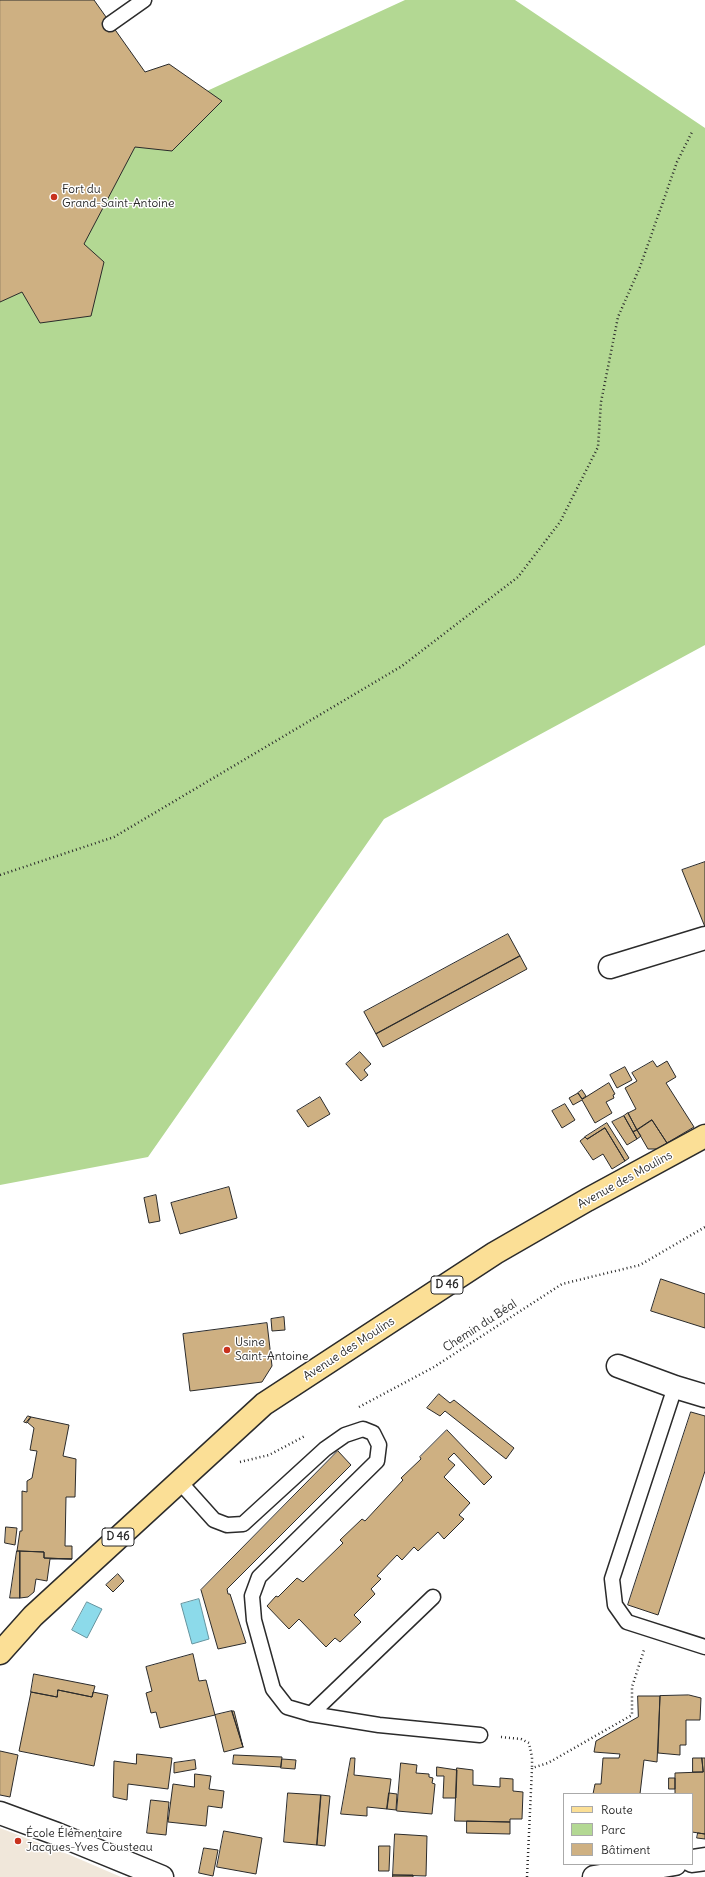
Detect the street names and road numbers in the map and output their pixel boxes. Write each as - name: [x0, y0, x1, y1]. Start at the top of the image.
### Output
- street label: Avenue des Moulins: [575, 1148, 675, 1212]
- road number: D 46: [431, 1276, 463, 1294]
- street label: Chemin du Béal: [440, 1297, 520, 1355]
- street label: Avenue des Moulins: [301, 1314, 397, 1384]
- road number: D 46: [102, 1528, 134, 1546]

